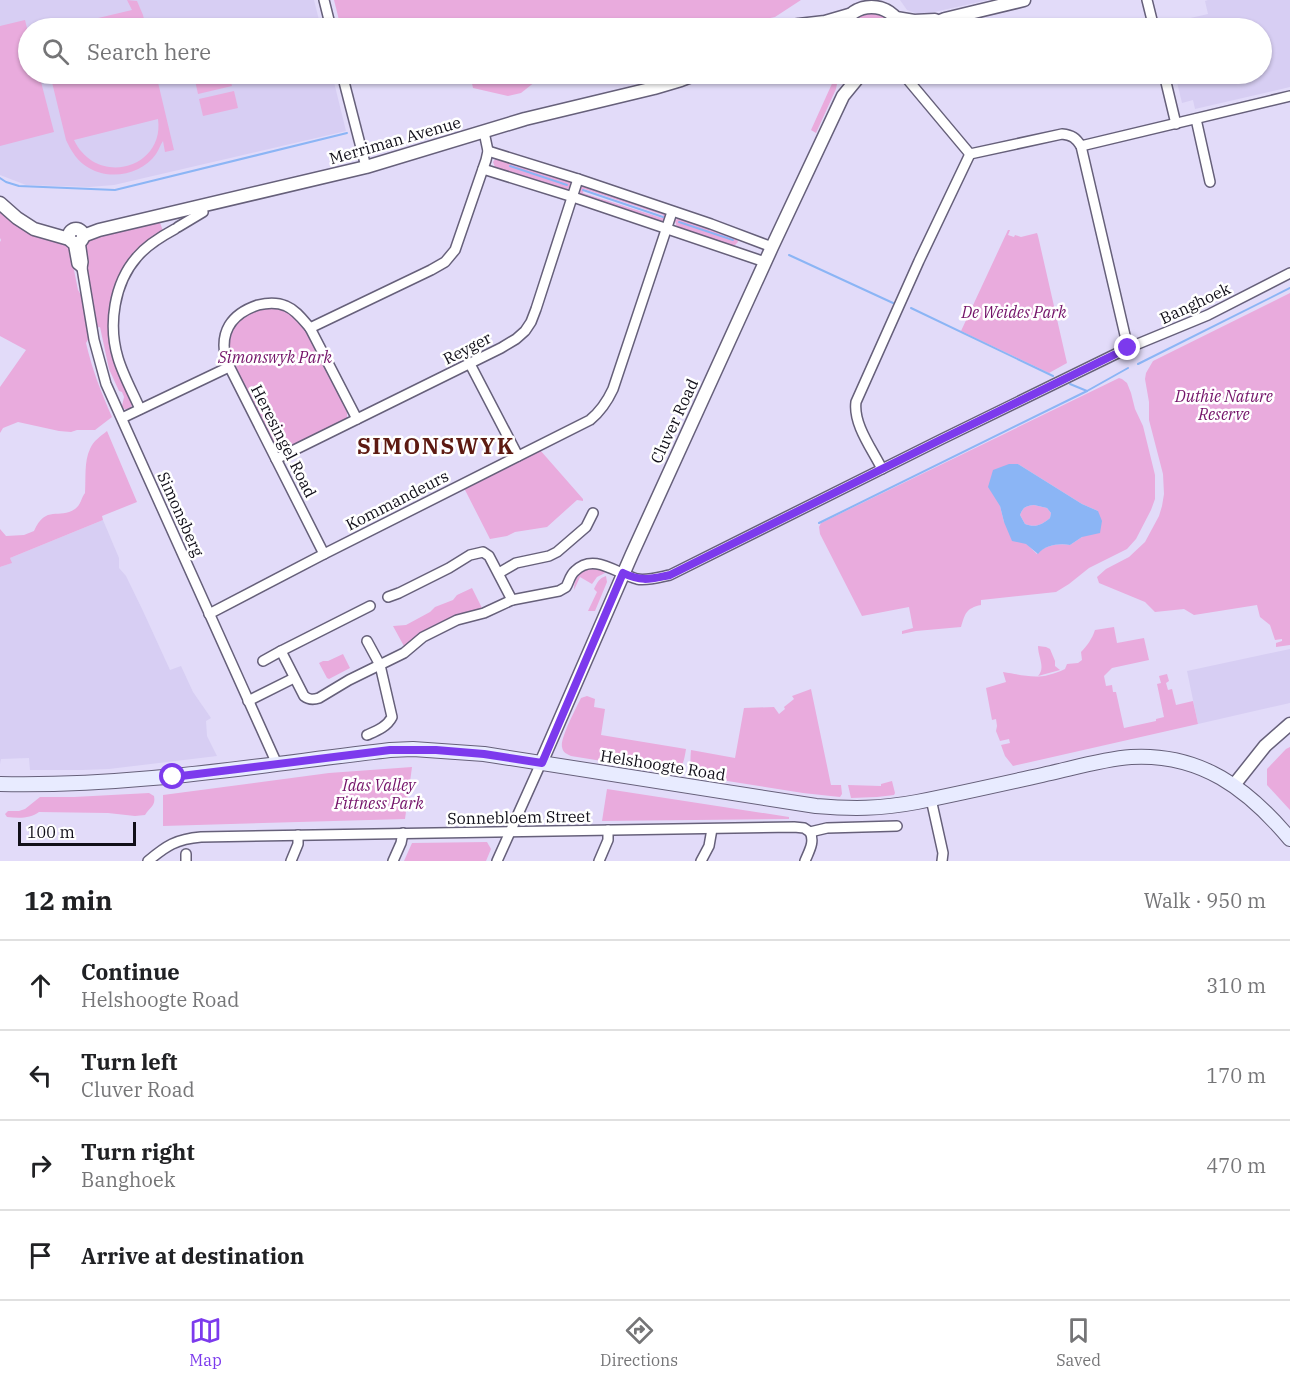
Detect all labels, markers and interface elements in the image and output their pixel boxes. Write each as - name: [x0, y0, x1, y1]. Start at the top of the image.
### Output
- search box: [18, 18, 1272, 84]
- icon: search: [39, 35, 72, 68]
- text: Search here: [87, 37, 211, 66]
- street label: Merriman Avenue: [327, 112, 463, 168]
- street label: Banghoek: [1157, 278, 1234, 328]
- park label: De Weides Park: [960, 302, 1067, 322]
- street label: Reyger: [440, 327, 494, 369]
- route end: [1114, 334, 1140, 360]
- park label: Simonswyk Park: [217, 347, 332, 367]
- street label: Cluver Road: [646, 375, 702, 466]
- street label: Heresingel Road: [247, 381, 321, 501]
- park label: Duthie Nature Reserve: [1174, 386, 1273, 424]
- district label: SIMONSWYK: [357, 431, 515, 460]
- street label: Kommandeurs: [342, 466, 452, 534]
- street label: Simonsberg: [153, 468, 209, 560]
- street label: Helshoogte Road: [599, 745, 727, 785]
- route start: [159, 763, 185, 789]
- park label: Idas Valley Fittness Park: [333, 775, 424, 813]
- street label: Sonnebloem Street: [447, 806, 591, 828]
- scale bar: [18, 819, 136, 846]
- text: 100 m: [27, 822, 75, 842]
- text: 12 min: [24, 883, 112, 917]
- text: Walk · 950 m: [1144, 887, 1266, 914]
- text: Continue: [81, 957, 180, 986]
- icon: ahead: [24, 969, 57, 1002]
- text: 310 m: [1206, 972, 1266, 999]
- text: Helshoogte Road: [81, 986, 239, 1013]
- text: Turn left: [81, 1047, 177, 1076]
- icon: left: [24, 1059, 57, 1092]
- text: 170 m: [1206, 1062, 1266, 1089]
- text: Cluver Road: [81, 1076, 195, 1103]
- text: Turn right: [81, 1137, 195, 1166]
- icon: right: [24, 1149, 57, 1182]
- text: 470 m: [1206, 1152, 1266, 1179]
- text: Banghoek: [81, 1166, 175, 1193]
- icon: arrive: [24, 1239, 57, 1272]
- text: Arrive at destination: [81, 1241, 304, 1270]
- tab: Map: [189, 1314, 222, 1370]
- tab: Directions: [600, 1314, 678, 1370]
- tab: Saved: [1056, 1314, 1101, 1370]

